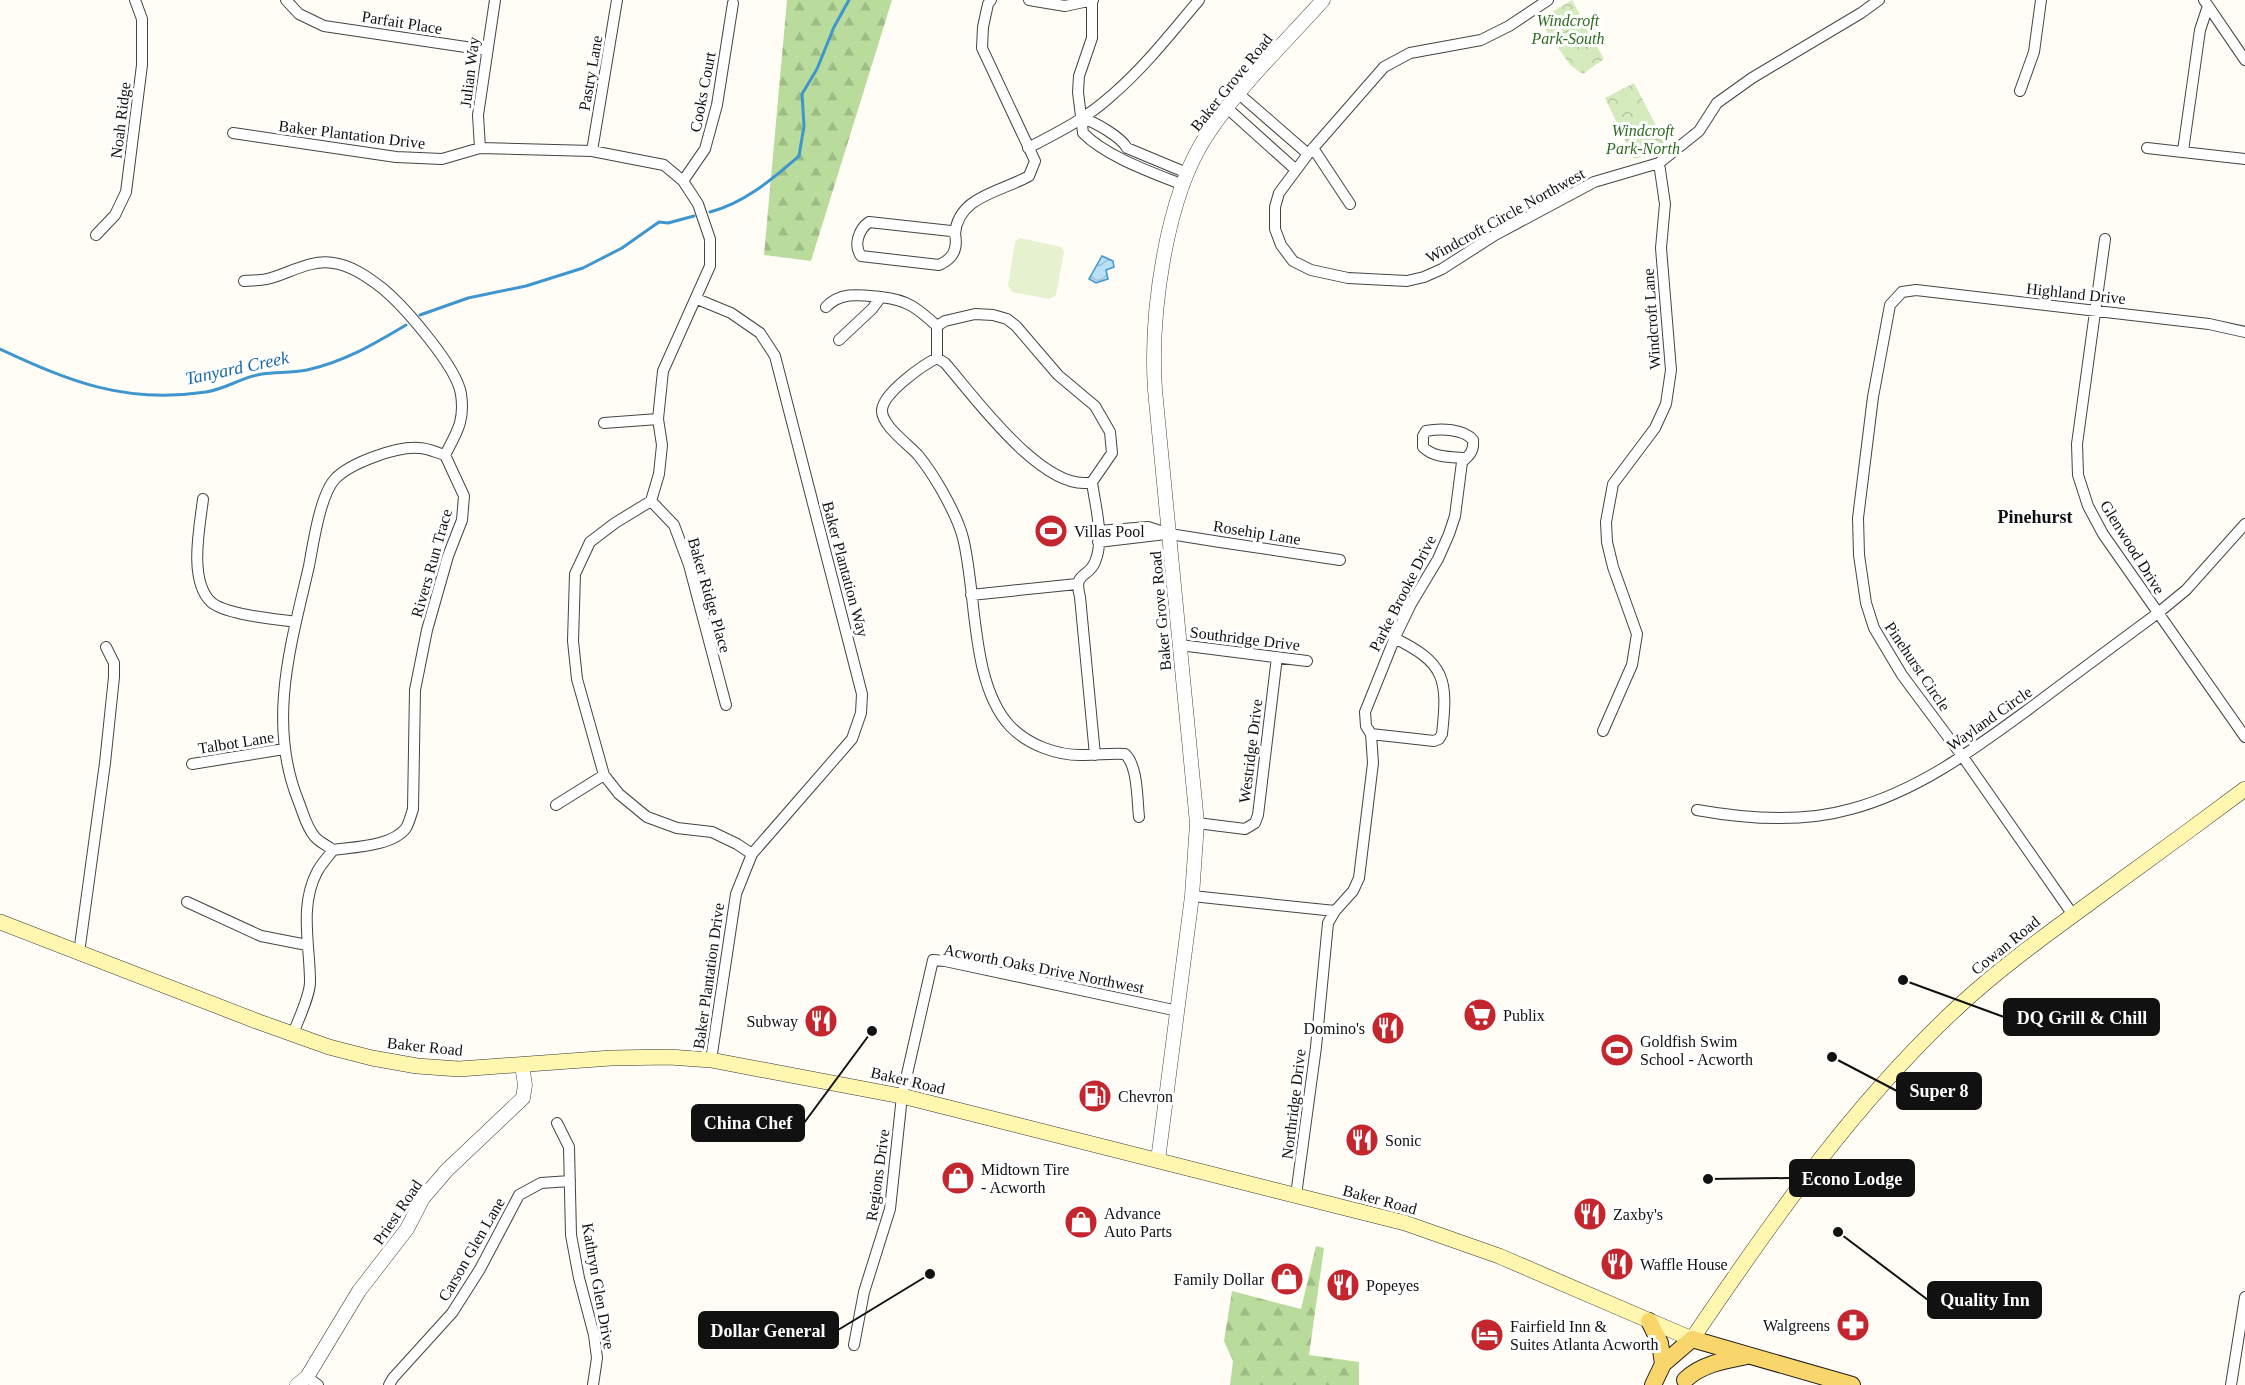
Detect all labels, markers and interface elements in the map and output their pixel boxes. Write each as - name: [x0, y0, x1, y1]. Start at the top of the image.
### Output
- street label: Parfait Place: [360, 8, 443, 37]
- park label: Windcroft Park-South: [1531, 12, 1604, 47]
- street label: Baker Grove Road: [1187, 30, 1276, 134]
- street label: Pastry Lane: [576, 34, 606, 112]
- street label: Julian Way: [457, 36, 483, 108]
- street label: Cooks Court: [686, 50, 719, 134]
- street label: Noah Ridge: [107, 81, 135, 159]
- street label: Baker Plantation Drive: [278, 117, 426, 152]
- park label: Windcroft Park-North: [1605, 122, 1680, 157]
- street label: Windcroft Circle Northwest: [1423, 164, 1588, 266]
- street label: Windcroft Lane: [1639, 268, 1664, 370]
- street label: Highland Drive: [2025, 280, 2127, 308]
- water label: Tanyard Creek: [183, 347, 292, 389]
- street label: Glenwood Drive: [2097, 497, 2168, 597]
- street label: Baker Plantation Way: [818, 499, 872, 639]
- street label: Rivers Run Trace: [408, 507, 455, 619]
- district label: Pinehurst: [1997, 507, 2073, 527]
- sports icon: Villas Pool: [1033, 513, 1069, 549]
- street label: Rosehip Lane: [1212, 517, 1302, 549]
- place label: Villas Pool: [1074, 523, 1145, 540]
- street label: Parke Brooke Drive: [1366, 532, 1439, 654]
- street label: Baker Ridge Place: [684, 536, 734, 655]
- street label: Baker Grove Road: [1147, 550, 1174, 671]
- street label: Pinehurst Circle: [1882, 619, 1954, 714]
- street label: Southridge Drive: [1189, 623, 1301, 655]
- street label: Wayland Circle: [1944, 683, 2036, 755]
- street label: Westridge Drive: [1236, 698, 1266, 804]
- street label: Talbot Lane: [197, 728, 275, 757]
- street label: Baker Plantation Drive: [690, 902, 727, 1050]
- street label: Cowan Road: [1968, 913, 2043, 978]
- street label: Acworth Oaks Drive Northwest: [942, 941, 1146, 996]
- supermarket icon: Publix: [1462, 997, 1498, 1033]
- callout: DQ Grill & Chill: [2004, 999, 2159, 1035]
- restaurant icon: Subway: [803, 1003, 839, 1039]
- place label: Publix: [1503, 1007, 1545, 1024]
- text: DQ Grill & Chill: [2017, 1008, 2147, 1028]
- restaurant icon: Domino's: [1370, 1010, 1406, 1046]
- place label: Subway: [746, 1013, 798, 1031]
- place label: Domino's: [1303, 1020, 1365, 1037]
- sports icon: Goldfish Swim School - Acworth: [1599, 1032, 1635, 1068]
- place label: Goldfish Swim School - Acworth: [1640, 1033, 1753, 1068]
- street label: Baker Road: [386, 1034, 464, 1059]
- street label: Northridge Drive: [1278, 1048, 1310, 1160]
- street label: Baker Road: [869, 1064, 947, 1097]
- callout: Super 8: [1897, 1073, 1981, 1109]
- fuel station icon: Chevron: [1077, 1078, 1113, 1114]
- text: Super 8: [1909, 1081, 1969, 1101]
- place label: Chevron: [1118, 1088, 1173, 1105]
- callout: China Chef: [692, 1105, 804, 1141]
- text: China Chef: [704, 1113, 793, 1133]
- restaurant icon: Sonic: [1344, 1122, 1380, 1158]
- street label: Regions Drive: [863, 1128, 893, 1222]
- place label: Sonic: [1385, 1132, 1421, 1149]
- shop icon: Midtown Tire - Acworth: [940, 1160, 976, 1196]
- callout: Econo Lodge: [1790, 1160, 1914, 1196]
- place label: Midtown Tire - Acworth: [981, 1161, 1069, 1196]
- text: Econo Lodge: [1802, 1169, 1902, 1189]
- street label: Priest Road: [370, 1177, 425, 1248]
- street label: Baker Road: [1341, 1181, 1419, 1218]
- street label: Carson Glen Lane: [435, 1195, 508, 1304]
- restaurant icon: Zaxby's: [1572, 1196, 1608, 1232]
- shop icon: Advance Auto Parts: [1063, 1204, 1099, 1240]
- place label: Advance Auto Parts: [1104, 1205, 1172, 1240]
- place label: Zaxby's: [1613, 1206, 1663, 1224]
- street label: Kathryn Glen Drive: [578, 1222, 618, 1351]
- restaurant icon: Waffle House: [1599, 1246, 1635, 1282]
- place label: Waffle House: [1640, 1256, 1728, 1273]
- shop icon: Family Dollar: [1269, 1261, 1305, 1297]
- restaurant icon: Popeyes: [1325, 1267, 1361, 1303]
- place label: Family Dollar: [1174, 1271, 1265, 1289]
- place label: Popeyes: [1366, 1277, 1419, 1295]
- callout: Quality Inn: [1928, 1282, 2041, 1318]
- text: Quality Inn: [1940, 1290, 2030, 1310]
- pharmacy icon: Walgreens: [1835, 1307, 1871, 1343]
- callout: Dollar General: [699, 1312, 838, 1348]
- hotel icon: Fairfield Inn & Suites Atlanta Acworth: [1469, 1317, 1505, 1353]
- place label: Walgreens: [1763, 1317, 1830, 1335]
- place label: Fairfield Inn & Suites Atlanta Acworth: [1510, 1318, 1658, 1353]
- text: Dollar General: [710, 1321, 826, 1341]

